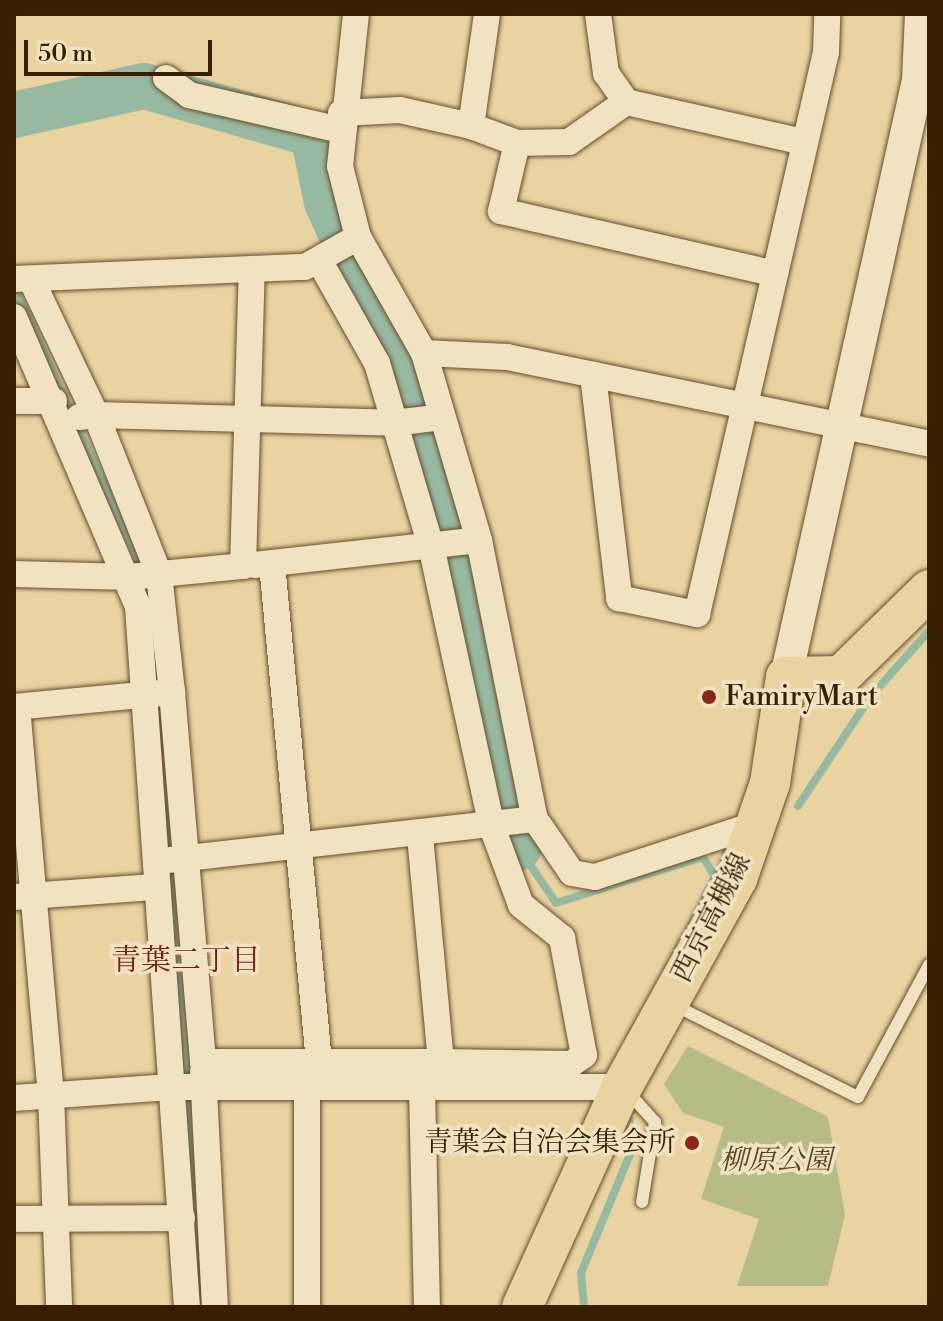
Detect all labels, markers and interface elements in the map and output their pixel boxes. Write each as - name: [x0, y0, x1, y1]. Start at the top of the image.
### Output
- scale bar: [28, 24, 216, 74]
- text: 50 m: [38, 39, 93, 69]
- place label: FamiryMart: [725, 680, 878, 714]
- marker: FamiryMart: [700, 688, 718, 706]
- street label: 西京高槻線: [665, 848, 759, 988]
- district label: 青葉二丁目: [111, 943, 261, 979]
- place label: 青葉会自治会集会所: [424, 1126, 676, 1160]
- marker: 青葉会自治会集会所: [683, 1134, 701, 1152]
- park label: 柳原公園: [720, 1144, 832, 1178]

